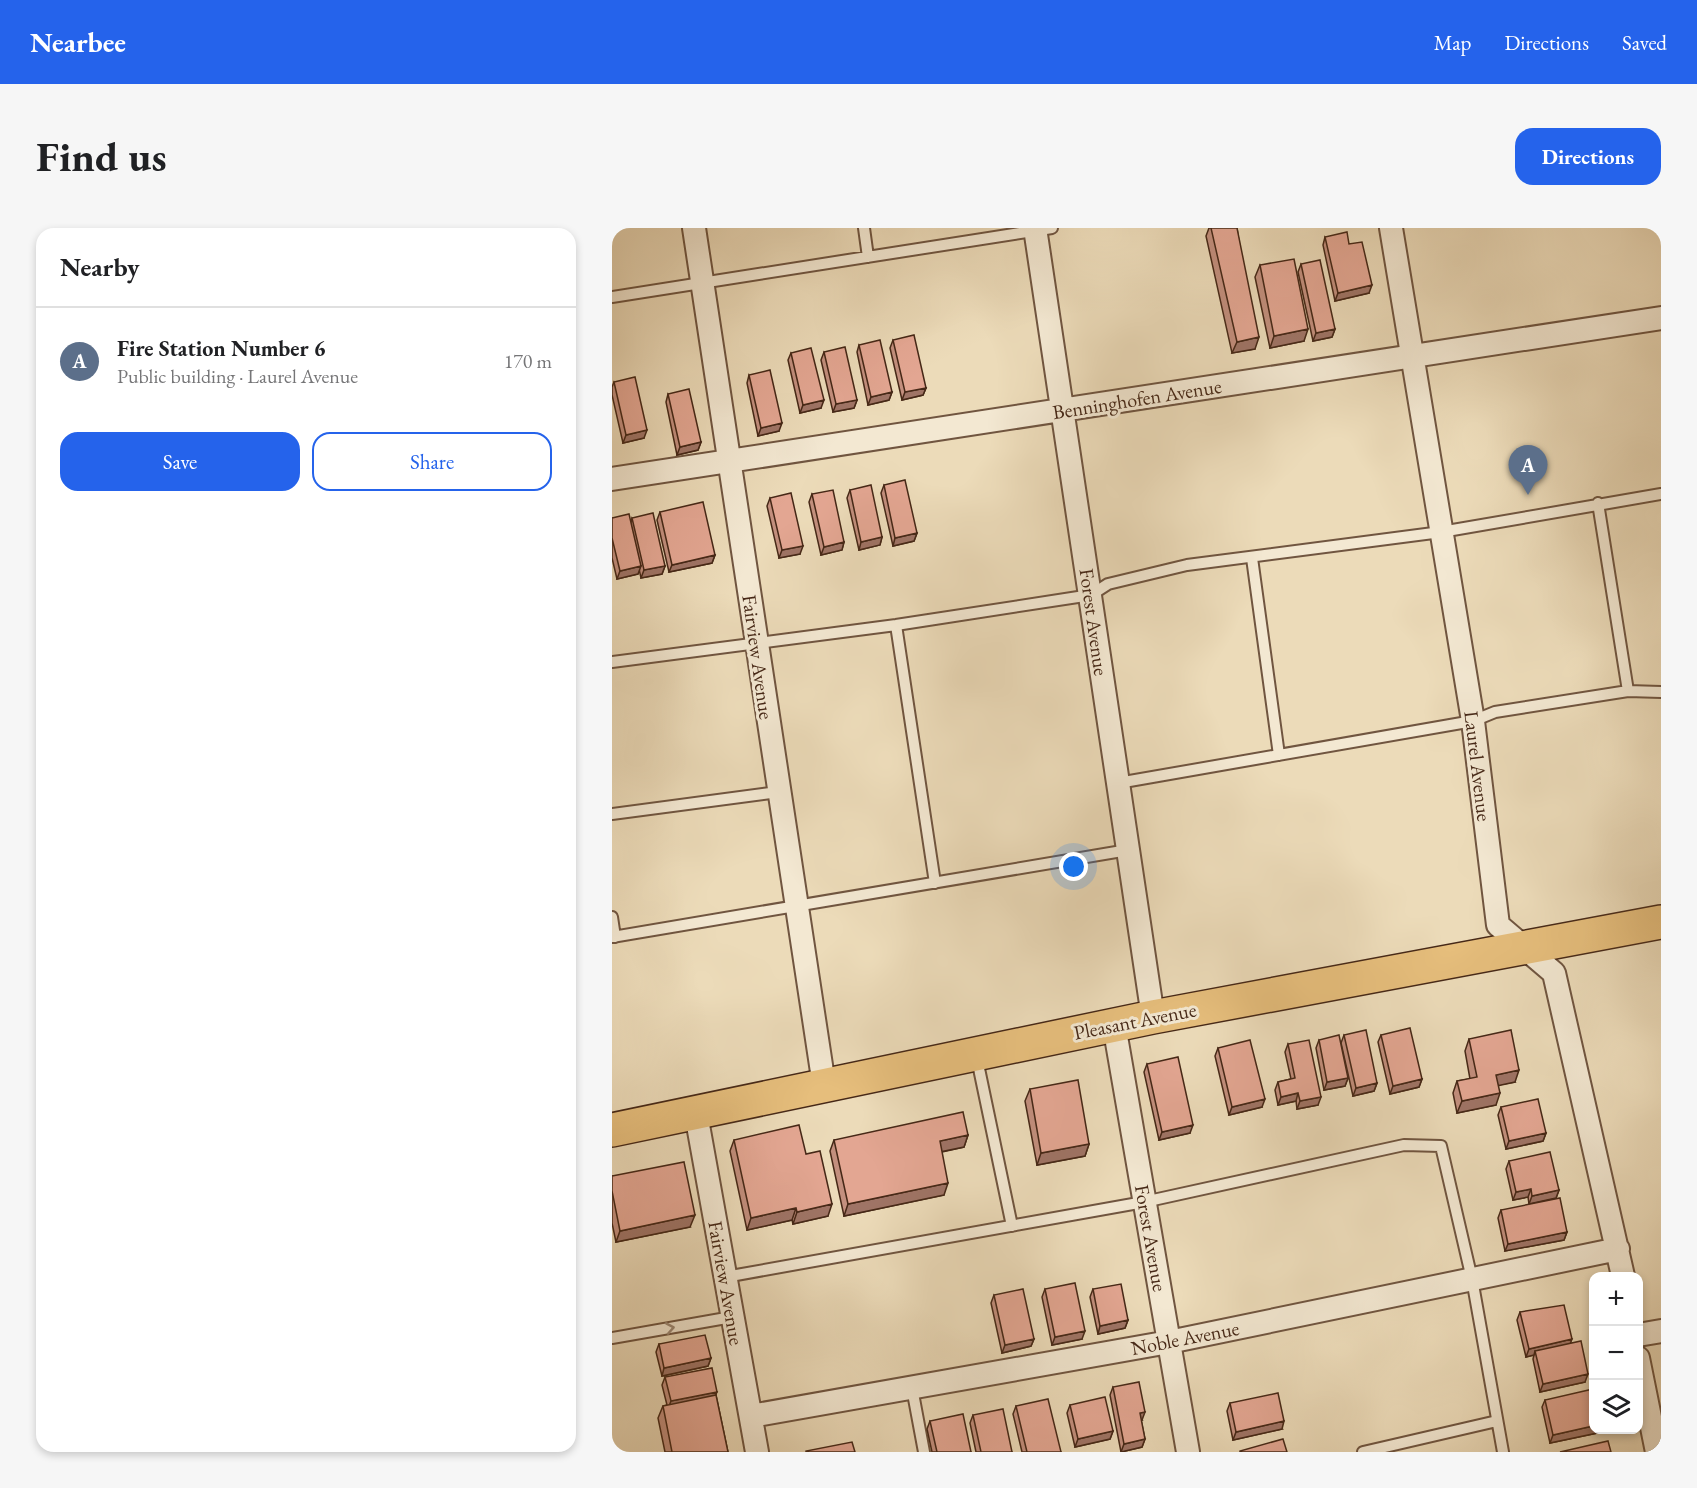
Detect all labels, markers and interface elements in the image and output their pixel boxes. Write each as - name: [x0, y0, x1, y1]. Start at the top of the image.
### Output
- text: Nearbee: [30, 24, 126, 60]
- text: Map: [1434, 29, 1471, 56]
- text: Directions: [1504, 29, 1589, 56]
- text: Saved: [1622, 29, 1667, 56]
- button: Directions: [1515, 128, 1661, 185]
- text: Find us: [36, 129, 167, 184]
- text: Nearby: [60, 250, 140, 284]
- text: Fire Station Number 6: [117, 334, 325, 363]
- text: A: [72, 348, 87, 374]
- text: 170 m: [504, 348, 552, 374]
- text: Public building · Laurel Avenue: [117, 363, 358, 389]
- street label: Benninghofen Avenue: [1051, 373, 1224, 425]
- button: Save: [60, 432, 300, 491]
- button: Share: [312, 432, 552, 491]
- pin: A: [1508, 446, 1548, 495]
- street label: Forest Avenue: [1074, 567, 1114, 678]
- street label: Fairview Avenue: [736, 593, 780, 721]
- street label: Laurel Avenue: [1458, 709, 1498, 823]
- your location: [1059, 852, 1088, 881]
- street label: Pleasant Avenue: [1072, 996, 1199, 1046]
- street label: Forest Avenue: [1129, 1182, 1173, 1294]
- street label: Fairview Avenue: [702, 1219, 750, 1347]
- map controls: [1589, 1272, 1643, 1434]
- button: +: [1589, 1272, 1643, 1326]
- street label: Noble Avenue: [1129, 1315, 1242, 1361]
- one-way arrow: [665, 1322, 674, 1334]
- button: −: [1589, 1326, 1643, 1380]
- button: layers: [1589, 1380, 1643, 1434]

